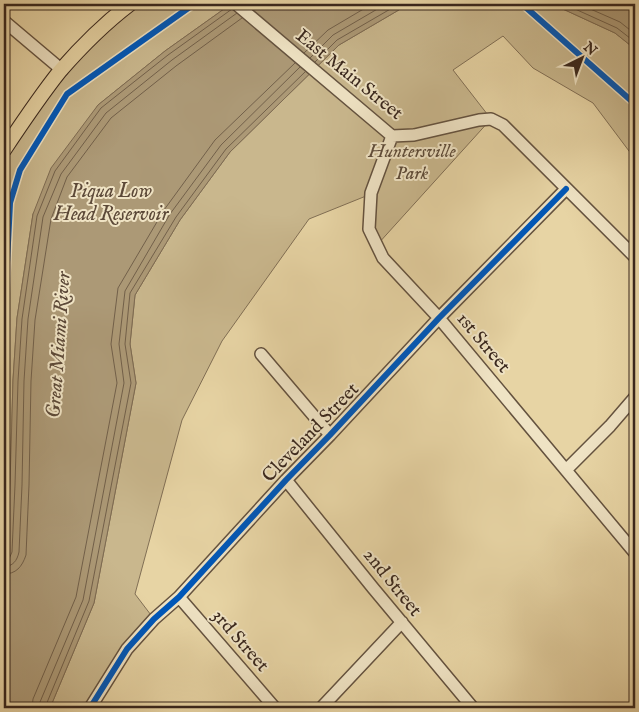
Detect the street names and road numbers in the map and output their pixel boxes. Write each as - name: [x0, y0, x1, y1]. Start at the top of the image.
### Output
- street label: East Main Street: [290, 24, 408, 126]
- street label: 1st Street: [451, 308, 516, 379]
- street label: Cleveland Street: [257, 378, 365, 488]
- street label: 2nd Street: [357, 544, 427, 622]
- street label: 3rd Street: [206, 605, 274, 678]

